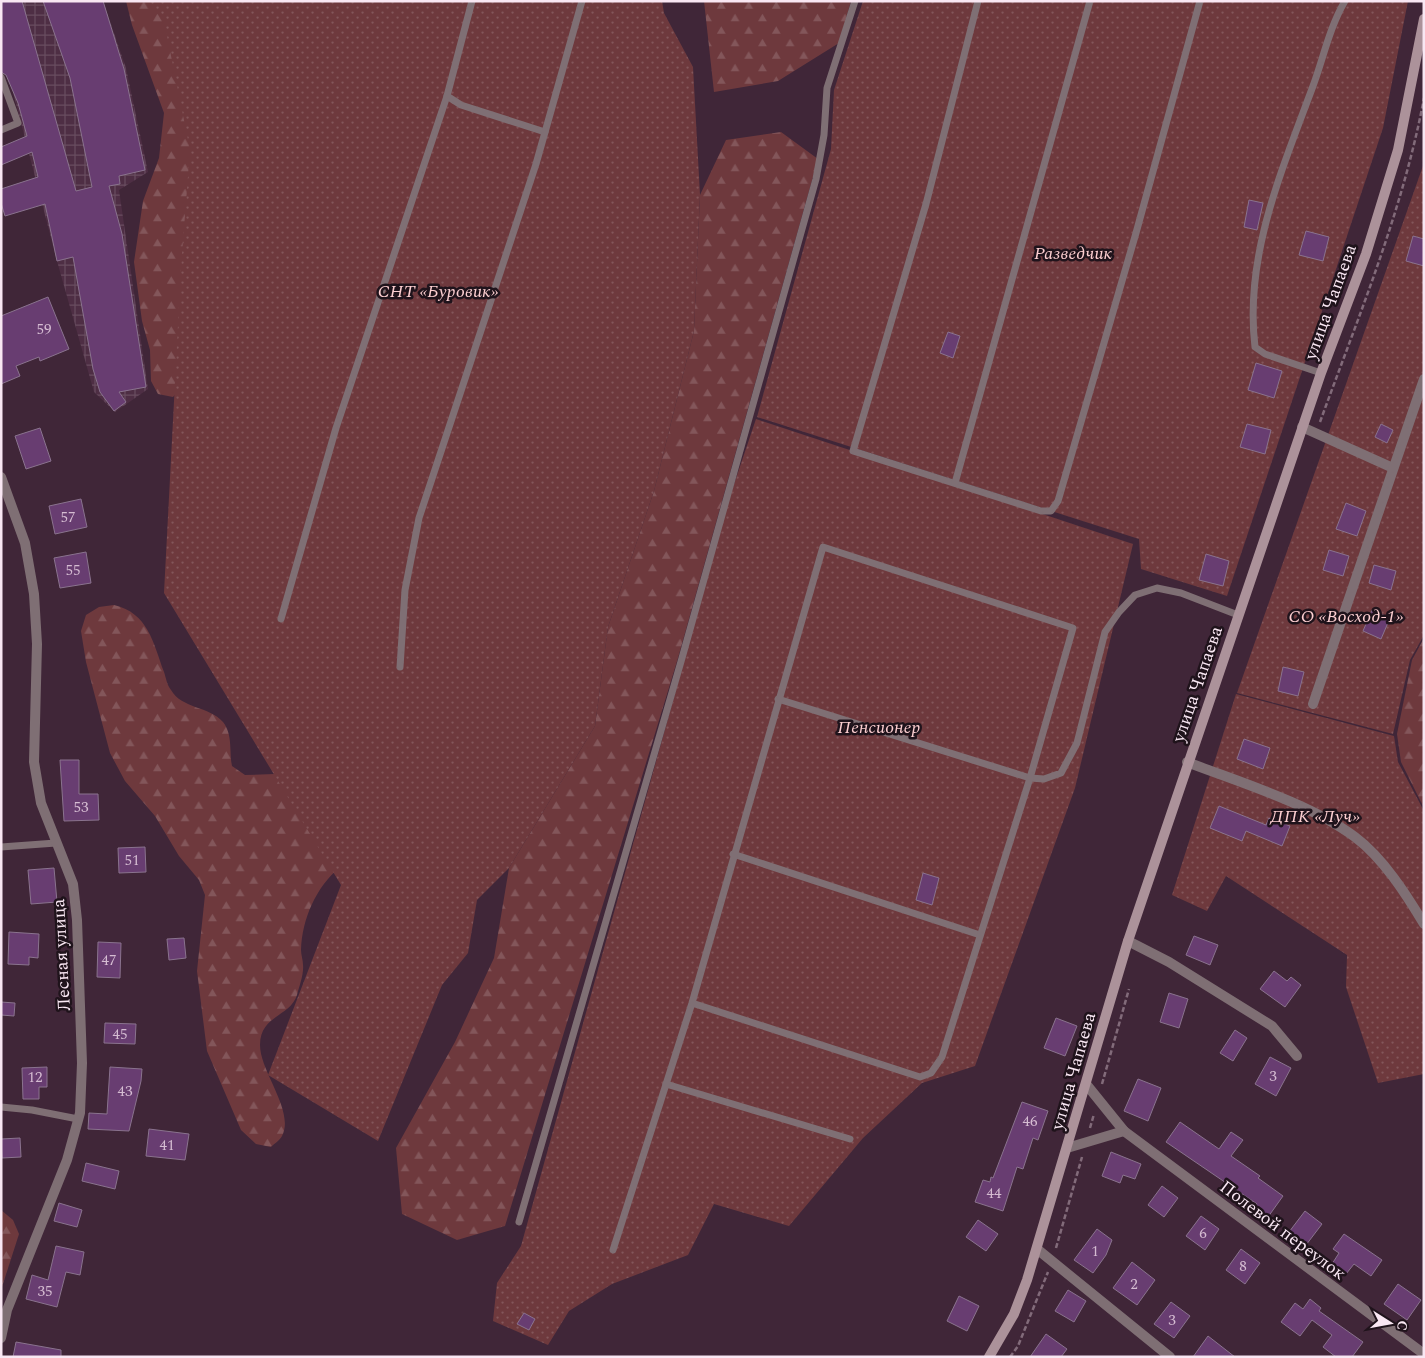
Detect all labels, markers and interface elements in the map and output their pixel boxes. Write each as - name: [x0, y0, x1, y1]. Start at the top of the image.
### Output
- park label: Разведчик: [1034, 240, 1113, 267]
- street label: улица Чапаева: [1297, 240, 1364, 365]
- park label: СНТ «Буровик»: [378, 278, 499, 305]
- house number: 59: [36, 318, 52, 341]
- house number: 57: [60, 506, 76, 529]
- house number: 55: [65, 559, 81, 582]
- park label: СО «Восход-1»: [1289, 603, 1404, 630]
- street label: улица Чапаева: [1165, 622, 1230, 747]
- park label: Пенсионер: [838, 714, 920, 741]
- house number: 53: [73, 796, 89, 819]
- park label: ДПК «Луч»: [1269, 803, 1360, 830]
- house number: 51: [124, 849, 140, 872]
- street label: Лесная улица: [45, 898, 78, 1012]
- house number: 47: [101, 949, 117, 972]
- street label: улица Чапаева: [1044, 1009, 1103, 1134]
- house number: 45: [112, 1023, 128, 1046]
- house number: 3: [1269, 1065, 1277, 1088]
- house number: 12: [27, 1066, 43, 1089]
- house number: 43: [117, 1080, 133, 1103]
- house number: 46: [1022, 1110, 1038, 1133]
- house number: 41: [159, 1134, 175, 1157]
- street label: Полевой переулок: [1214, 1174, 1352, 1287]
- house number: 44: [986, 1182, 1002, 1205]
- house number: 6: [1199, 1222, 1207, 1245]
- house number: 1: [1091, 1240, 1099, 1263]
- house number: 8: [1239, 1255, 1247, 1278]
- house number: 2: [1130, 1273, 1138, 1296]
- house number: 35: [37, 1280, 53, 1303]
- north arrow: [1365, 1298, 1415, 1348]
- house number: 3: [1168, 1309, 1176, 1332]
- text: С: [1391, 1318, 1414, 1332]

